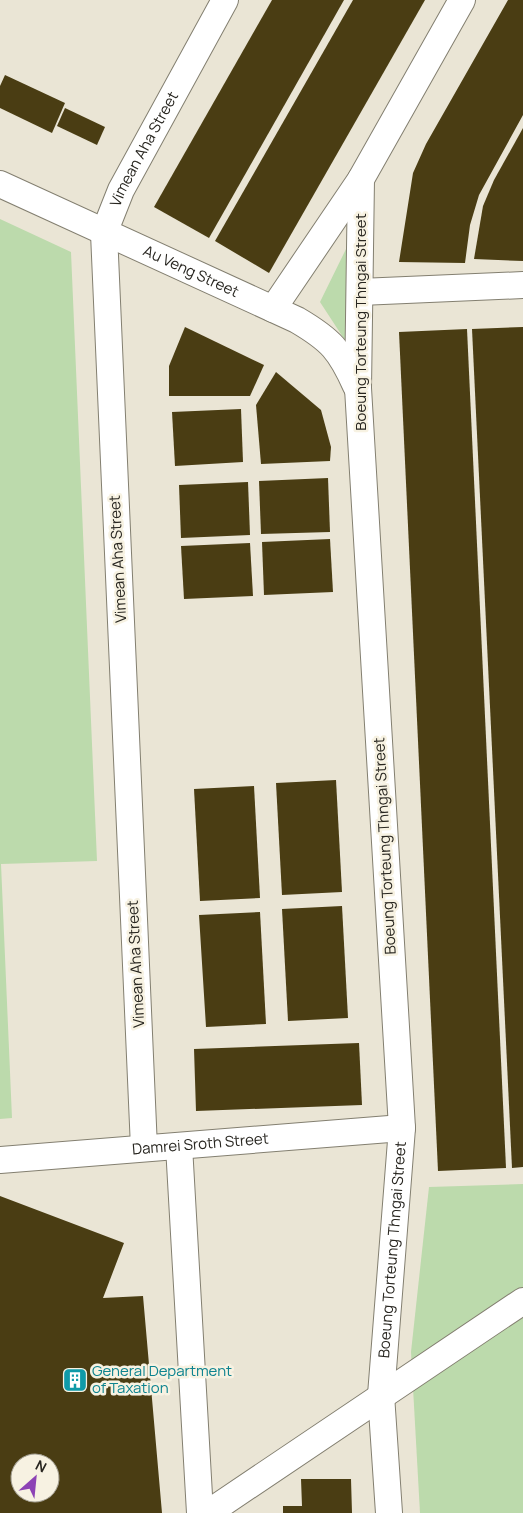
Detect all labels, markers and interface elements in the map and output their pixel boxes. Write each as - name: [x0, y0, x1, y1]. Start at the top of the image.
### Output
- street label: Vimean Aha Street: [105, 88, 183, 209]
- street label: Boeung Torteung Thngai Street: [350, 213, 371, 431]
- street label: Au Veng Street: [140, 240, 242, 302]
- street label: Vimean Aha Street: [104, 495, 131, 623]
- street label: Boeung Torteung Thngai Street: [368, 737, 401, 955]
- street label: Vimean Aha Street: [122, 900, 149, 1028]
- street label: Damrei Sroth Street: [131, 1128, 270, 1159]
- street label: Boeung Torteung Thngai Street: [373, 1140, 411, 1359]
- place label: General Department of Taxation: [92, 1360, 232, 1398]
- building icon: General Department of Taxation: [62, 1367, 88, 1393]
- north arrow: [10, 1453, 60, 1503]
- text: N: [32, 1455, 50, 1477]

